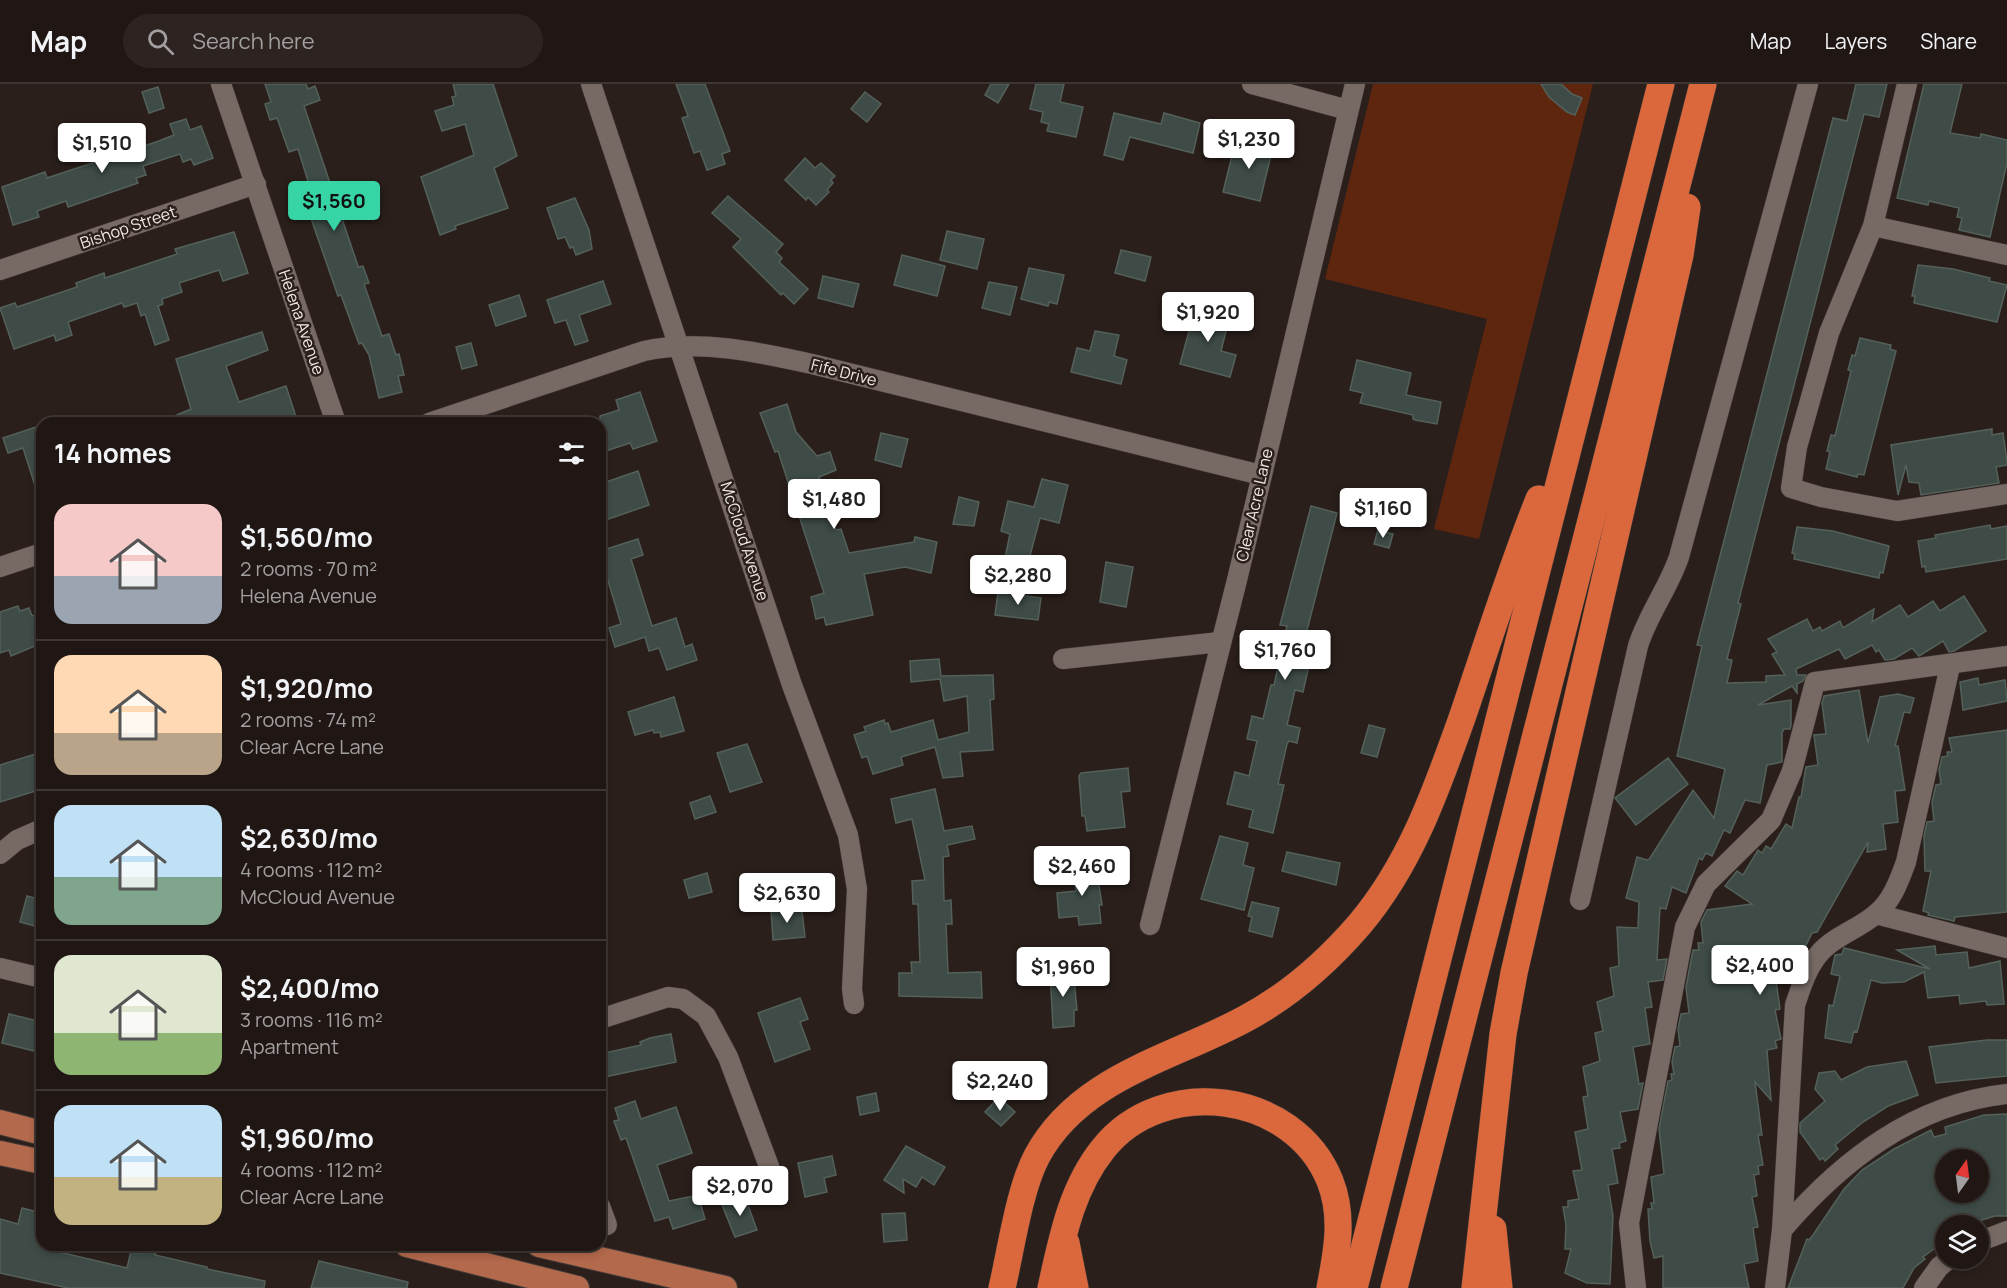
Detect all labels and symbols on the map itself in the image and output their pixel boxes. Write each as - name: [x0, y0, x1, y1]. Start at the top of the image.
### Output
- pin: $1,230: [1200, 119, 1298, 170]
- pin: $1,510: [53, 123, 151, 174]
- pin: $1,560: [285, 181, 383, 232]
- street label: Bishop Street: [77, 200, 179, 254]
- street label: Helena Avenue: [274, 267, 330, 377]
- pin: $1,920: [1159, 292, 1257, 343]
- street label: Fife Drive: [809, 353, 879, 391]
- street label: Clear Acre Lane: [1230, 446, 1278, 564]
- street label: McCloud Avenue: [715, 479, 775, 603]
- pin: $1,480: [785, 479, 883, 530]
- pin: $1,160: [1334, 488, 1432, 539]
- pin: $2,280: [969, 555, 1067, 606]
- pin: $1,760: [1236, 630, 1334, 681]
- pin: $2,460: [1033, 846, 1131, 897]
- pin: $2,630: [738, 873, 836, 924]
- pin: $2,400: [1711, 945, 1809, 996]
- pin: $1,960: [1014, 947, 1112, 998]
- pin: $2,240: [951, 1061, 1049, 1112]
- north arrow: [1935, 1149, 1989, 1203]
- pin: $2,070: [691, 1166, 789, 1217]

